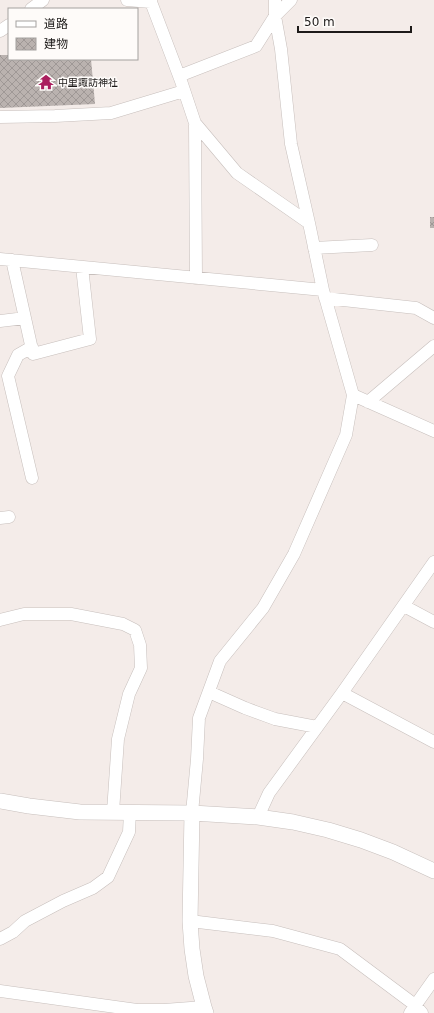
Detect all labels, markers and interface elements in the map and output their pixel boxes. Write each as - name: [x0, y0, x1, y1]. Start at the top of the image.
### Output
- legend: [8, 8, 138, 60]
- scale bar: [298, 8, 411, 34]
- text: 50 m: [304, 15, 335, 29]
- text: 道路: [44, 17, 68, 31]
- text: 建物: [44, 37, 68, 51]
- temple icon: 中里諏訪神社: [37, 73, 55, 91]
- place label: 中里諏訪神社: [58, 77, 118, 88]

